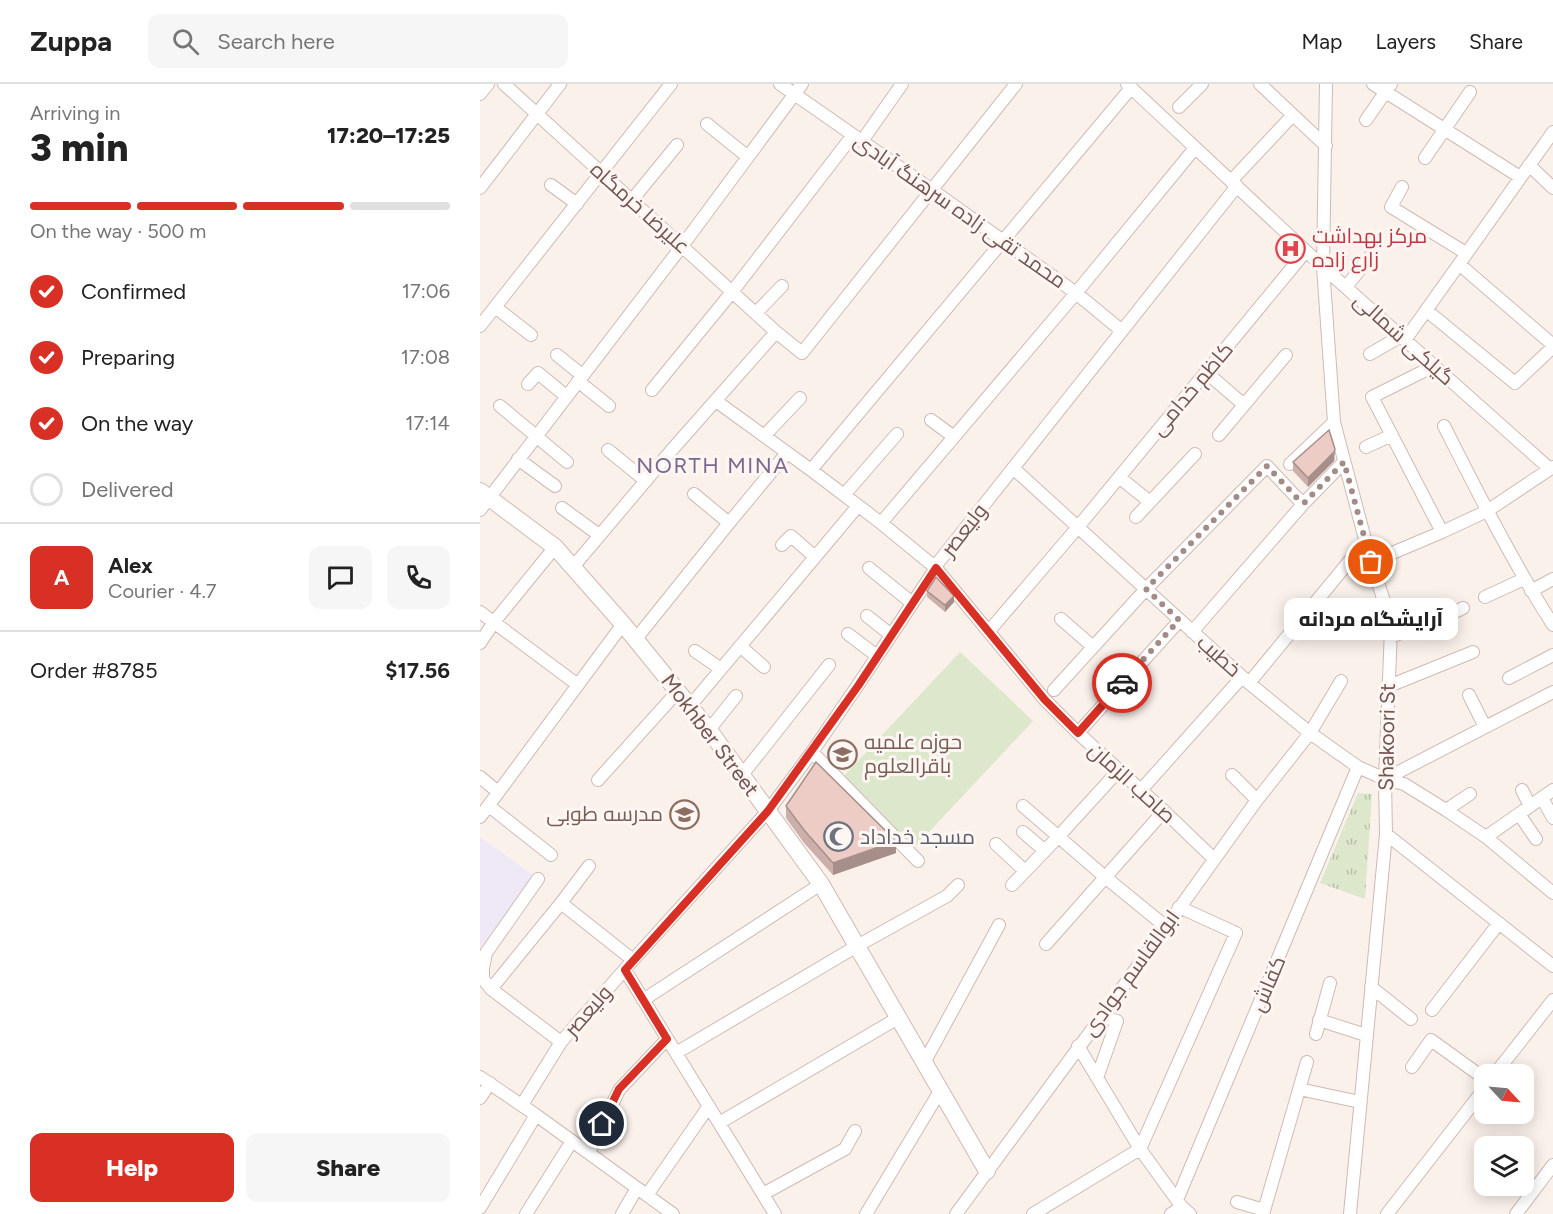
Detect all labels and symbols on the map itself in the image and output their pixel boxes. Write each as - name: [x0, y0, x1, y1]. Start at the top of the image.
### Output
- street label: محمد تقی زاده سرهنگ آبادی: [849, 128, 1071, 294]
- street label: علیرضا خرمگاه: [586, 157, 695, 259]
- place label: مرکز بهداشت زارع زاده: [1312, 223, 1427, 274]
- hospital icon: مرکز بهداشت زارع زاده: [1275, 232, 1307, 264]
- street label: گيلکی شمالی: [1348, 287, 1460, 391]
- street label: کاظم خدامی: [1145, 337, 1240, 442]
- district label: NORTH MINA: [636, 452, 790, 479]
- street label: ولیعصر: [935, 498, 992, 562]
- pin: [1345, 536, 1396, 587]
- callout: آرایشگاه مردانه: [1284, 598, 1458, 640]
- street label: خطیب: [1192, 629, 1247, 682]
- courier: [1092, 653, 1152, 713]
- street label: Mokhber Street: [656, 669, 765, 801]
- street label: Shakoori St: [1373, 683, 1400, 791]
- place label: حوزه علمیه باقرالعلوم: [864, 729, 962, 780]
- street label: صاحب الزمان: [1083, 737, 1181, 829]
- school or university icon: حوزه علمیه باقرالعلوم: [827, 738, 859, 770]
- school or university icon: مدرسه طوبی: [668, 798, 700, 830]
- place label: مدرسه طوبی: [546, 801, 663, 827]
- mosque icon: مسجد خداداد: [823, 821, 855, 853]
- place label: مسجد خداداد: [860, 824, 975, 849]
- street label: ابوالقاسم جوادی: [1077, 905, 1186, 1042]
- street label: کفاش: [1245, 952, 1291, 1016]
- street label: ولیعصر: [558, 980, 617, 1042]
- north arrow: [1474, 1064, 1534, 1124]
- pin: [576, 1098, 627, 1149]

